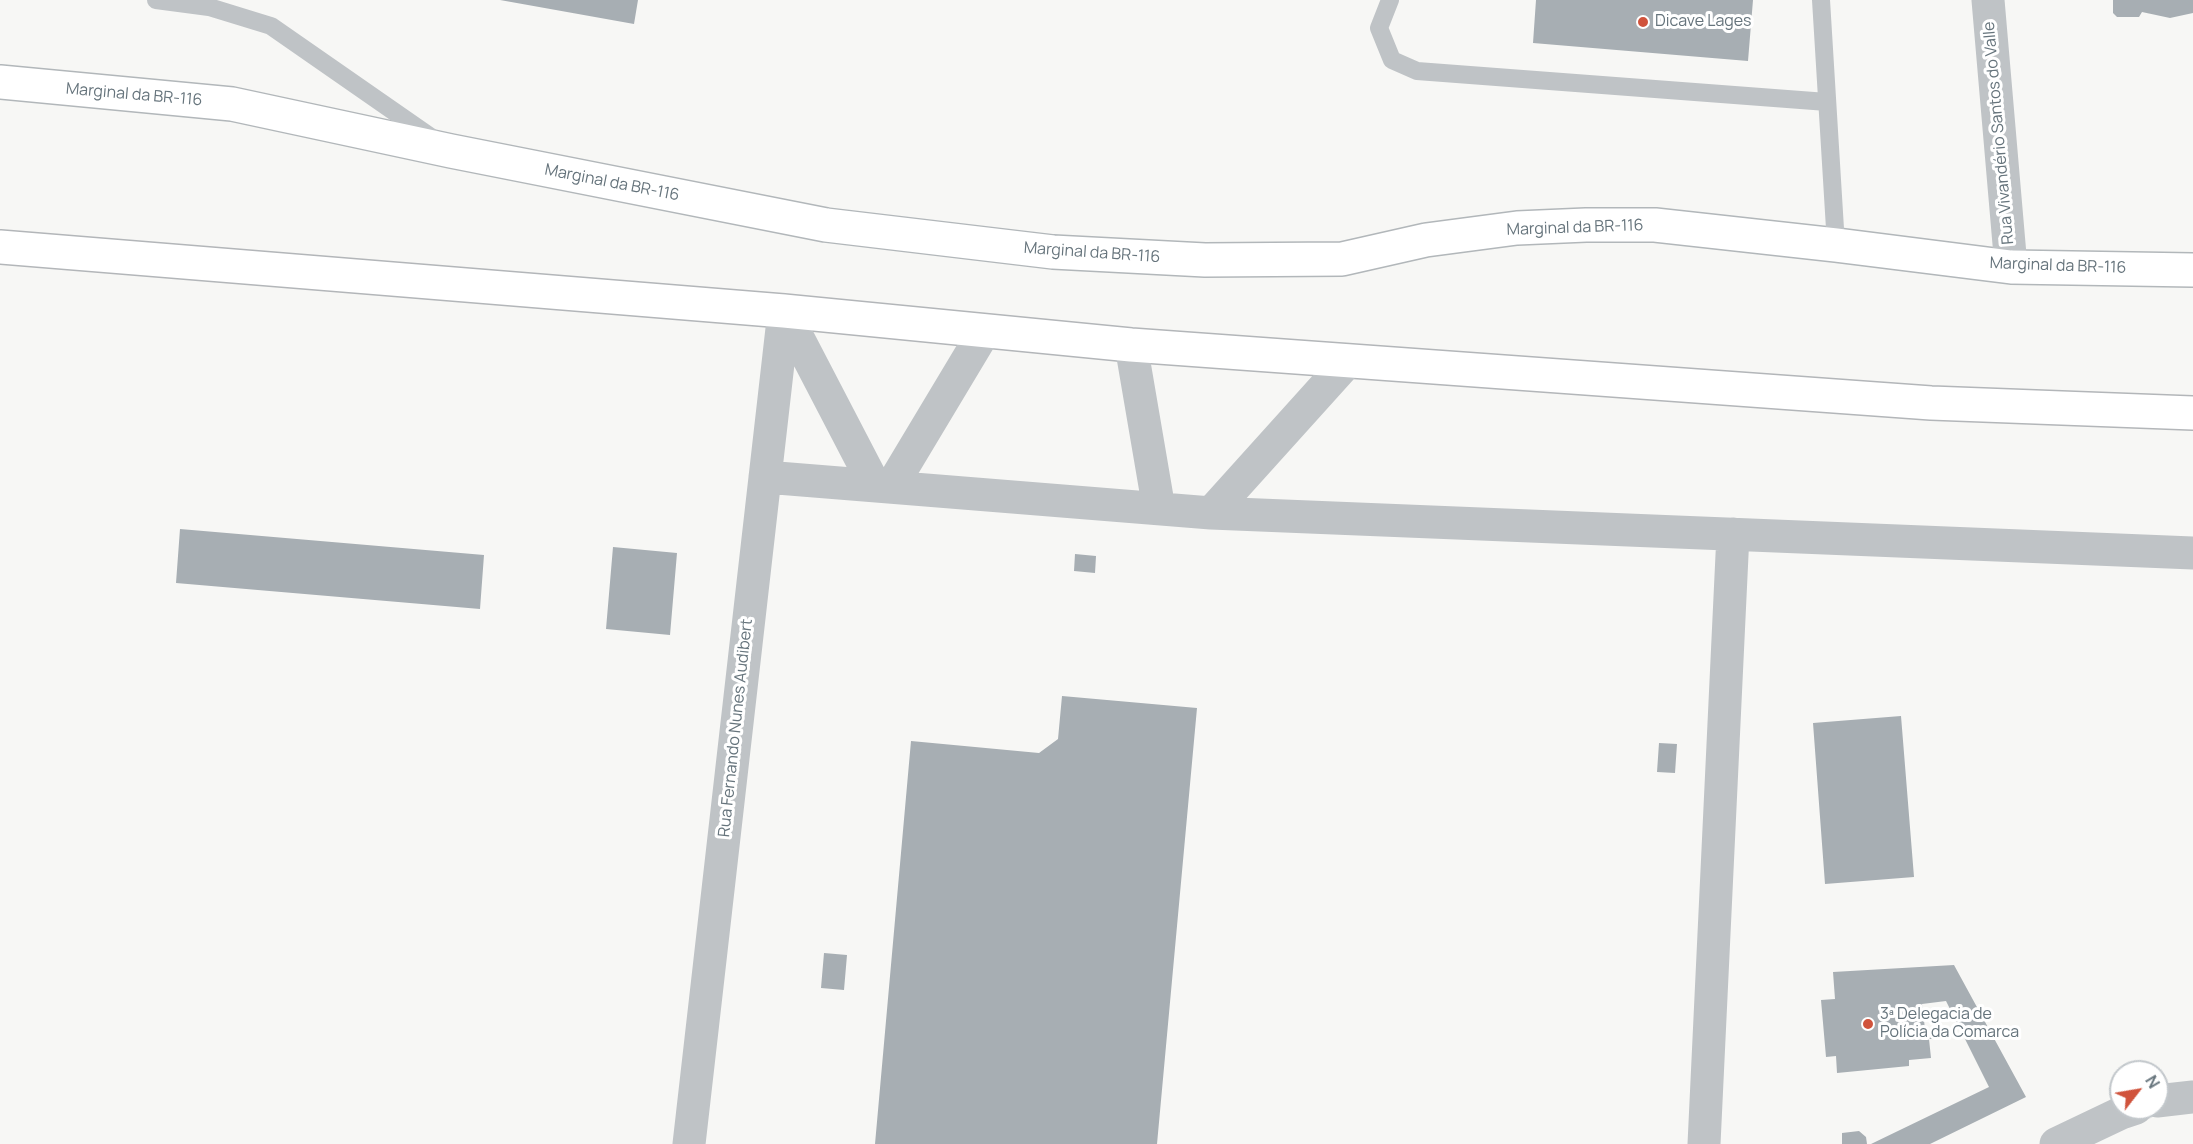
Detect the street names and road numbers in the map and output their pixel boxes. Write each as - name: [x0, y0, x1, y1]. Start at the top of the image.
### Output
- street label: Rua Vivandério Santos do Valle: [1980, 21, 2018, 245]
- street label: Marginal da BR-116: [65, 79, 203, 111]
- street label: Marginal da BR-116: [543, 161, 681, 205]
- street label: Marginal da BR-116: [1506, 216, 1644, 240]
- street label: Marginal da BR-116: [1023, 239, 1161, 267]
- street label: Marginal da BR-116: [1989, 254, 2127, 278]
- street label: Rua Fernando Nunes Audibert: [715, 618, 757, 838]

